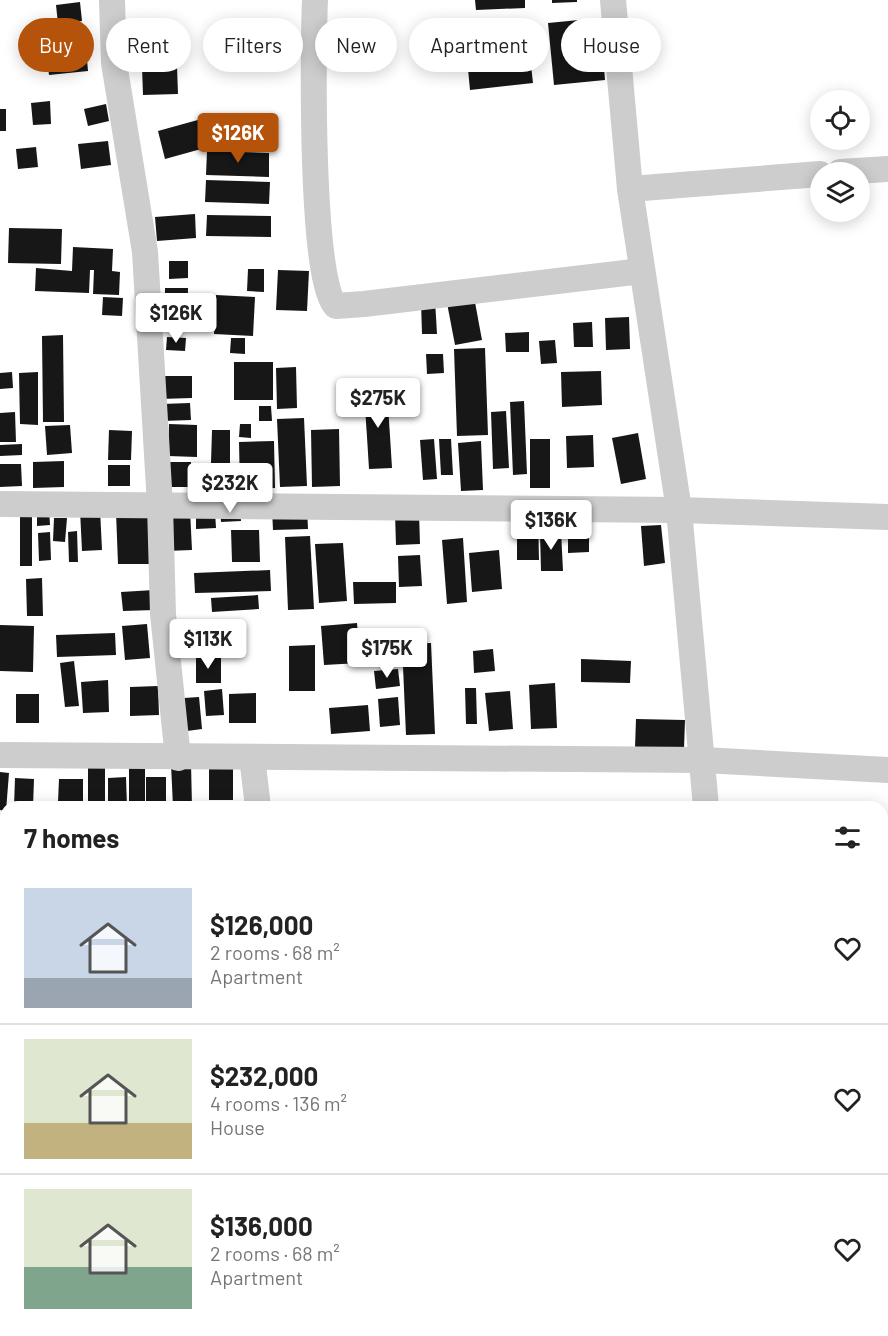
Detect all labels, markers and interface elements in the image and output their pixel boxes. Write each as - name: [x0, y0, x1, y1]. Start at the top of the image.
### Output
- chip: Buy: [18, 18, 94, 72]
- chip: Rent: [106, 18, 191, 72]
- chip: Filters: [203, 18, 303, 72]
- chip: New: [315, 18, 397, 72]
- chip: Apartment: [409, 18, 549, 72]
- chip: House: [561, 18, 661, 72]
- map controls: [810, 90, 870, 222]
- button: locate: [810, 90, 870, 150]
- pin: $126K: [196, 113, 280, 164]
- text: $126K: [212, 120, 264, 144]
- button: layers: [810, 162, 870, 222]
- pin: $126K: [134, 293, 218, 344]
- text: $126K: [150, 300, 202, 324]
- pin: $275K: [336, 378, 420, 429]
- text: $275K: [350, 385, 406, 409]
- pin: $232K: [188, 463, 272, 514]
- text: $232K: [202, 470, 258, 494]
- pin: $136K: [509, 500, 593, 551]
- text: $136K: [525, 507, 577, 531]
- pin: $113K: [166, 619, 250, 670]
- text: $113K: [183, 626, 233, 650]
- pin: $175K: [345, 628, 429, 679]
- text: $175K: [361, 635, 413, 659]
- icon: filters: [831, 821, 864, 854]
- text: 7 homes: [24, 822, 119, 853]
- text: $126,000: [210, 909, 313, 940]
- icon: home: [72, 912, 144, 984]
- icon: heart: [831, 932, 864, 965]
- text: 2 rooms · 68 m²: [210, 940, 340, 964]
- text: Apartment: [210, 964, 303, 988]
- text: $232,000: [210, 1060, 318, 1091]
- icon: home: [72, 1063, 144, 1135]
- icon: heart: [831, 1083, 864, 1116]
- text: 4 rooms · 136 m²: [210, 1091, 347, 1115]
- text: House: [210, 1115, 265, 1139]
- text: $136,000: [210, 1210, 313, 1241]
- icon: home: [72, 1213, 144, 1285]
- icon: heart: [831, 1233, 864, 1266]
- text: 2 rooms · 68 m²: [210, 1241, 340, 1265]
- text: Apartment: [210, 1265, 303, 1289]

